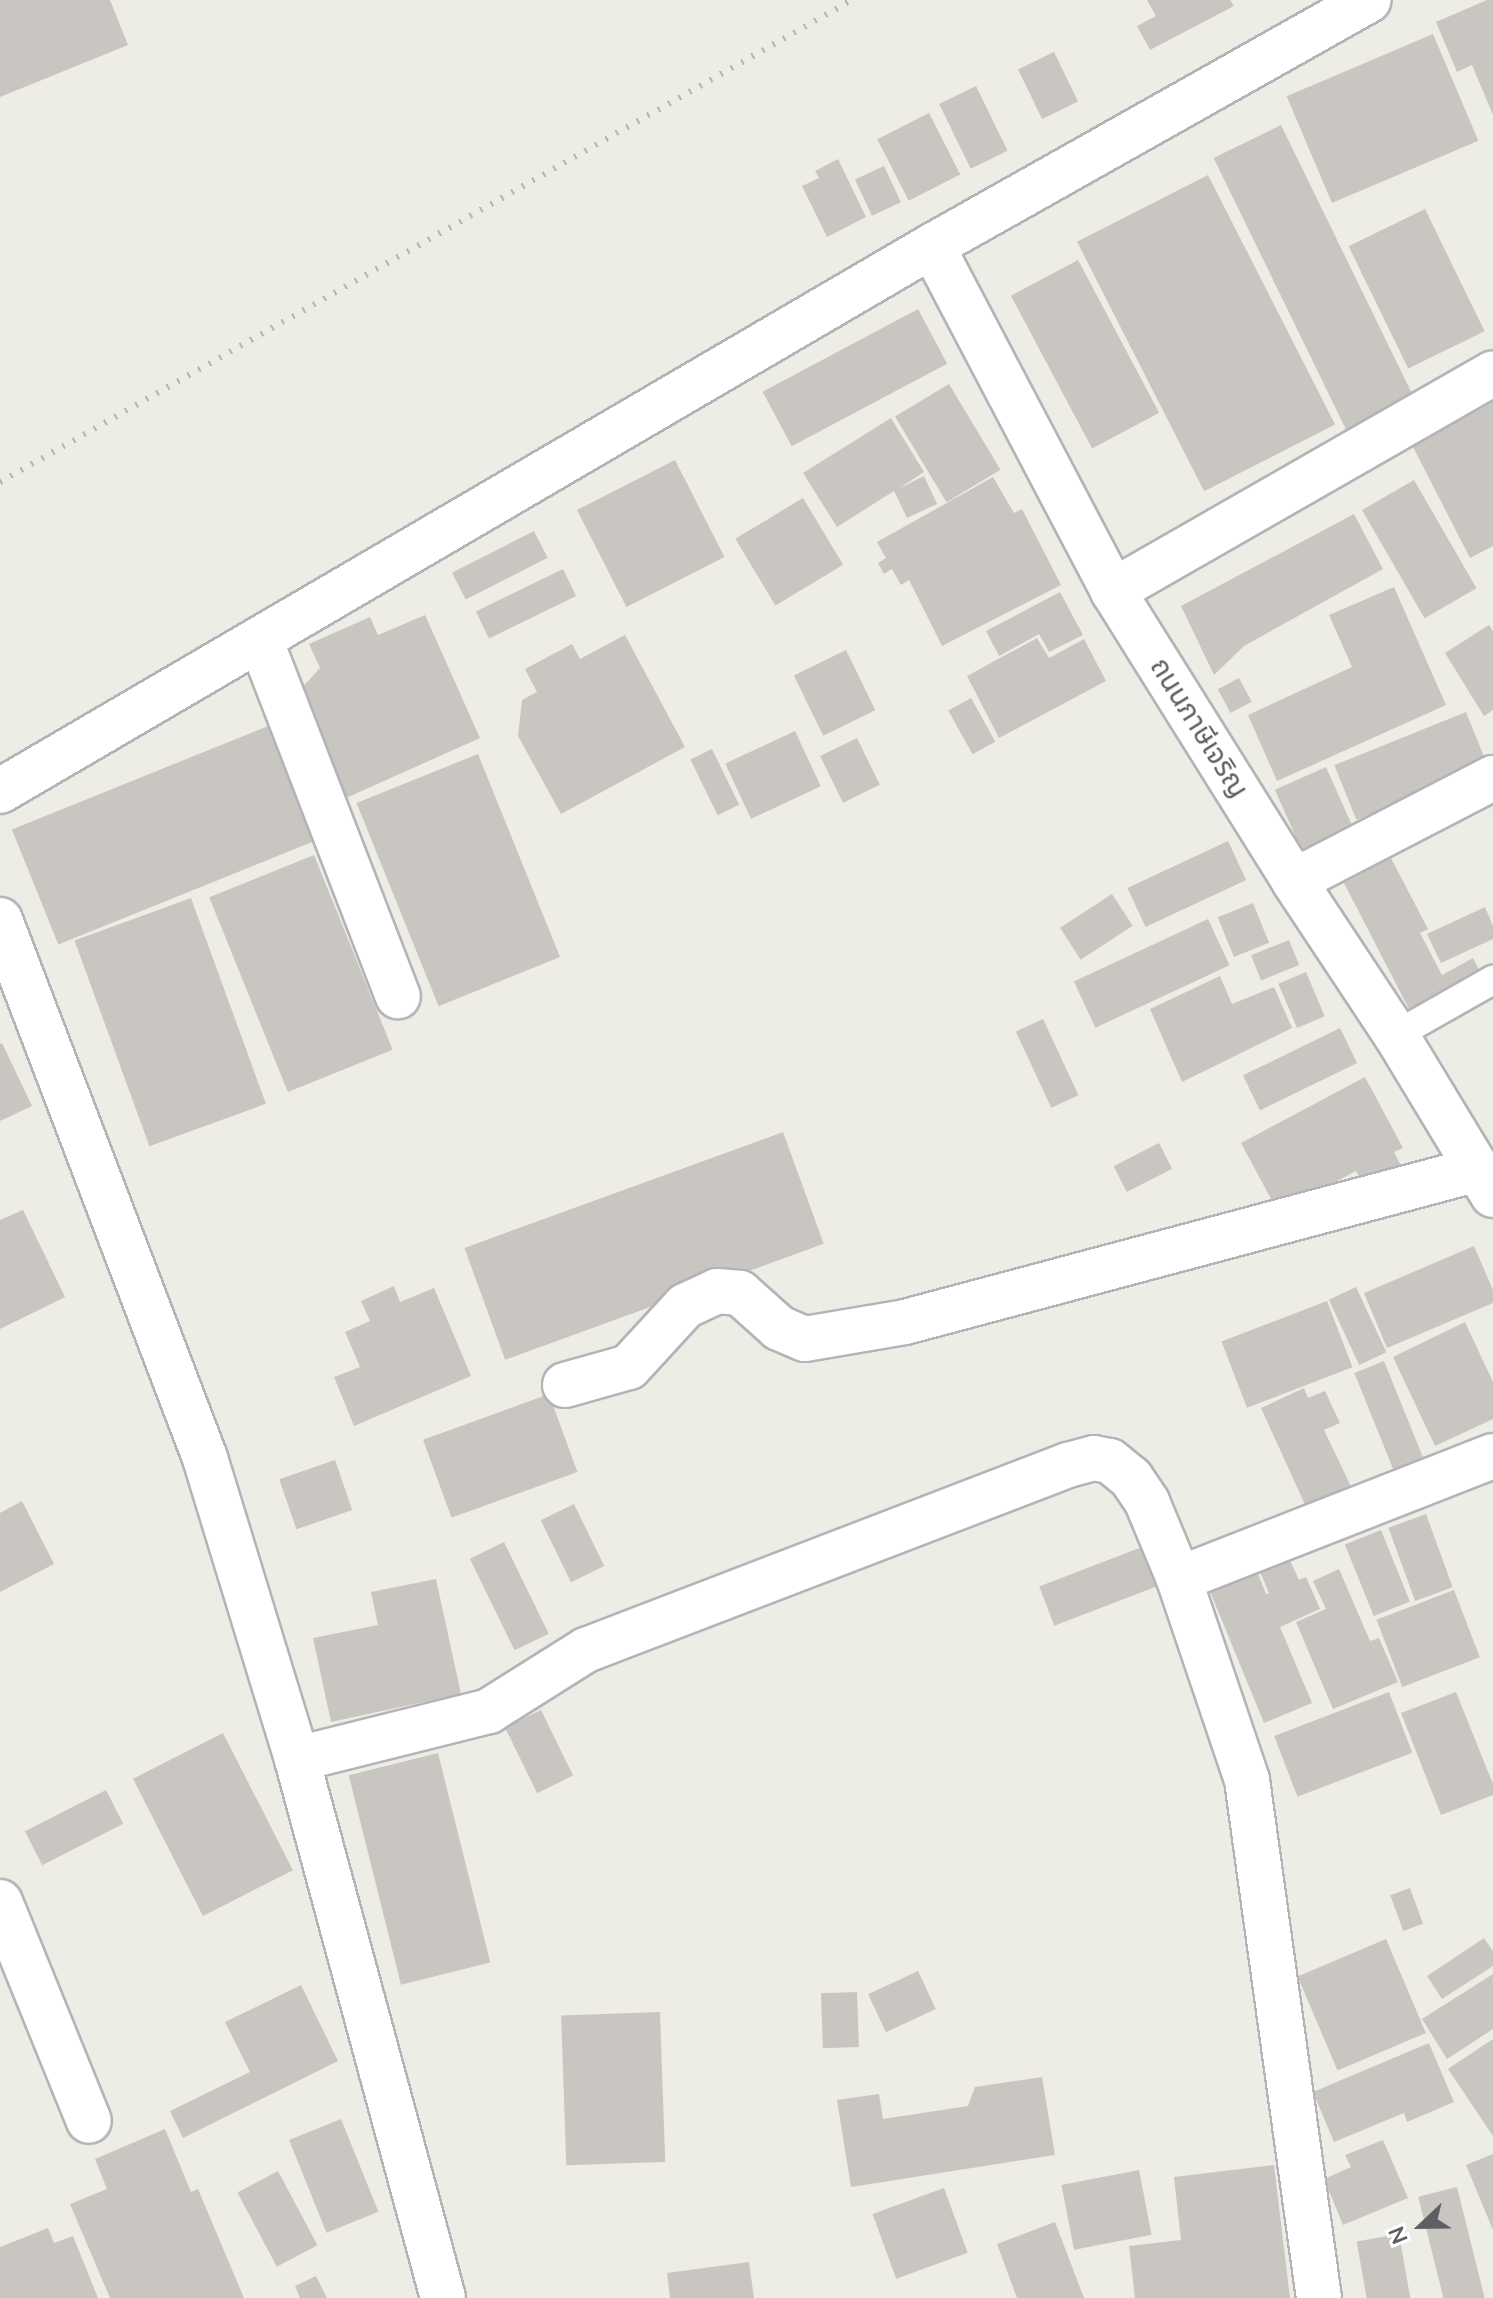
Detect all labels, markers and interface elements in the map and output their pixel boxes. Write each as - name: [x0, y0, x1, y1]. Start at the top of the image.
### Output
- street label: ถนนภาษีเจริญ: [1143, 652, 1255, 804]
- north arrow: [1381, 2186, 1461, 2266]
- text: N: [1382, 2222, 1416, 2248]

